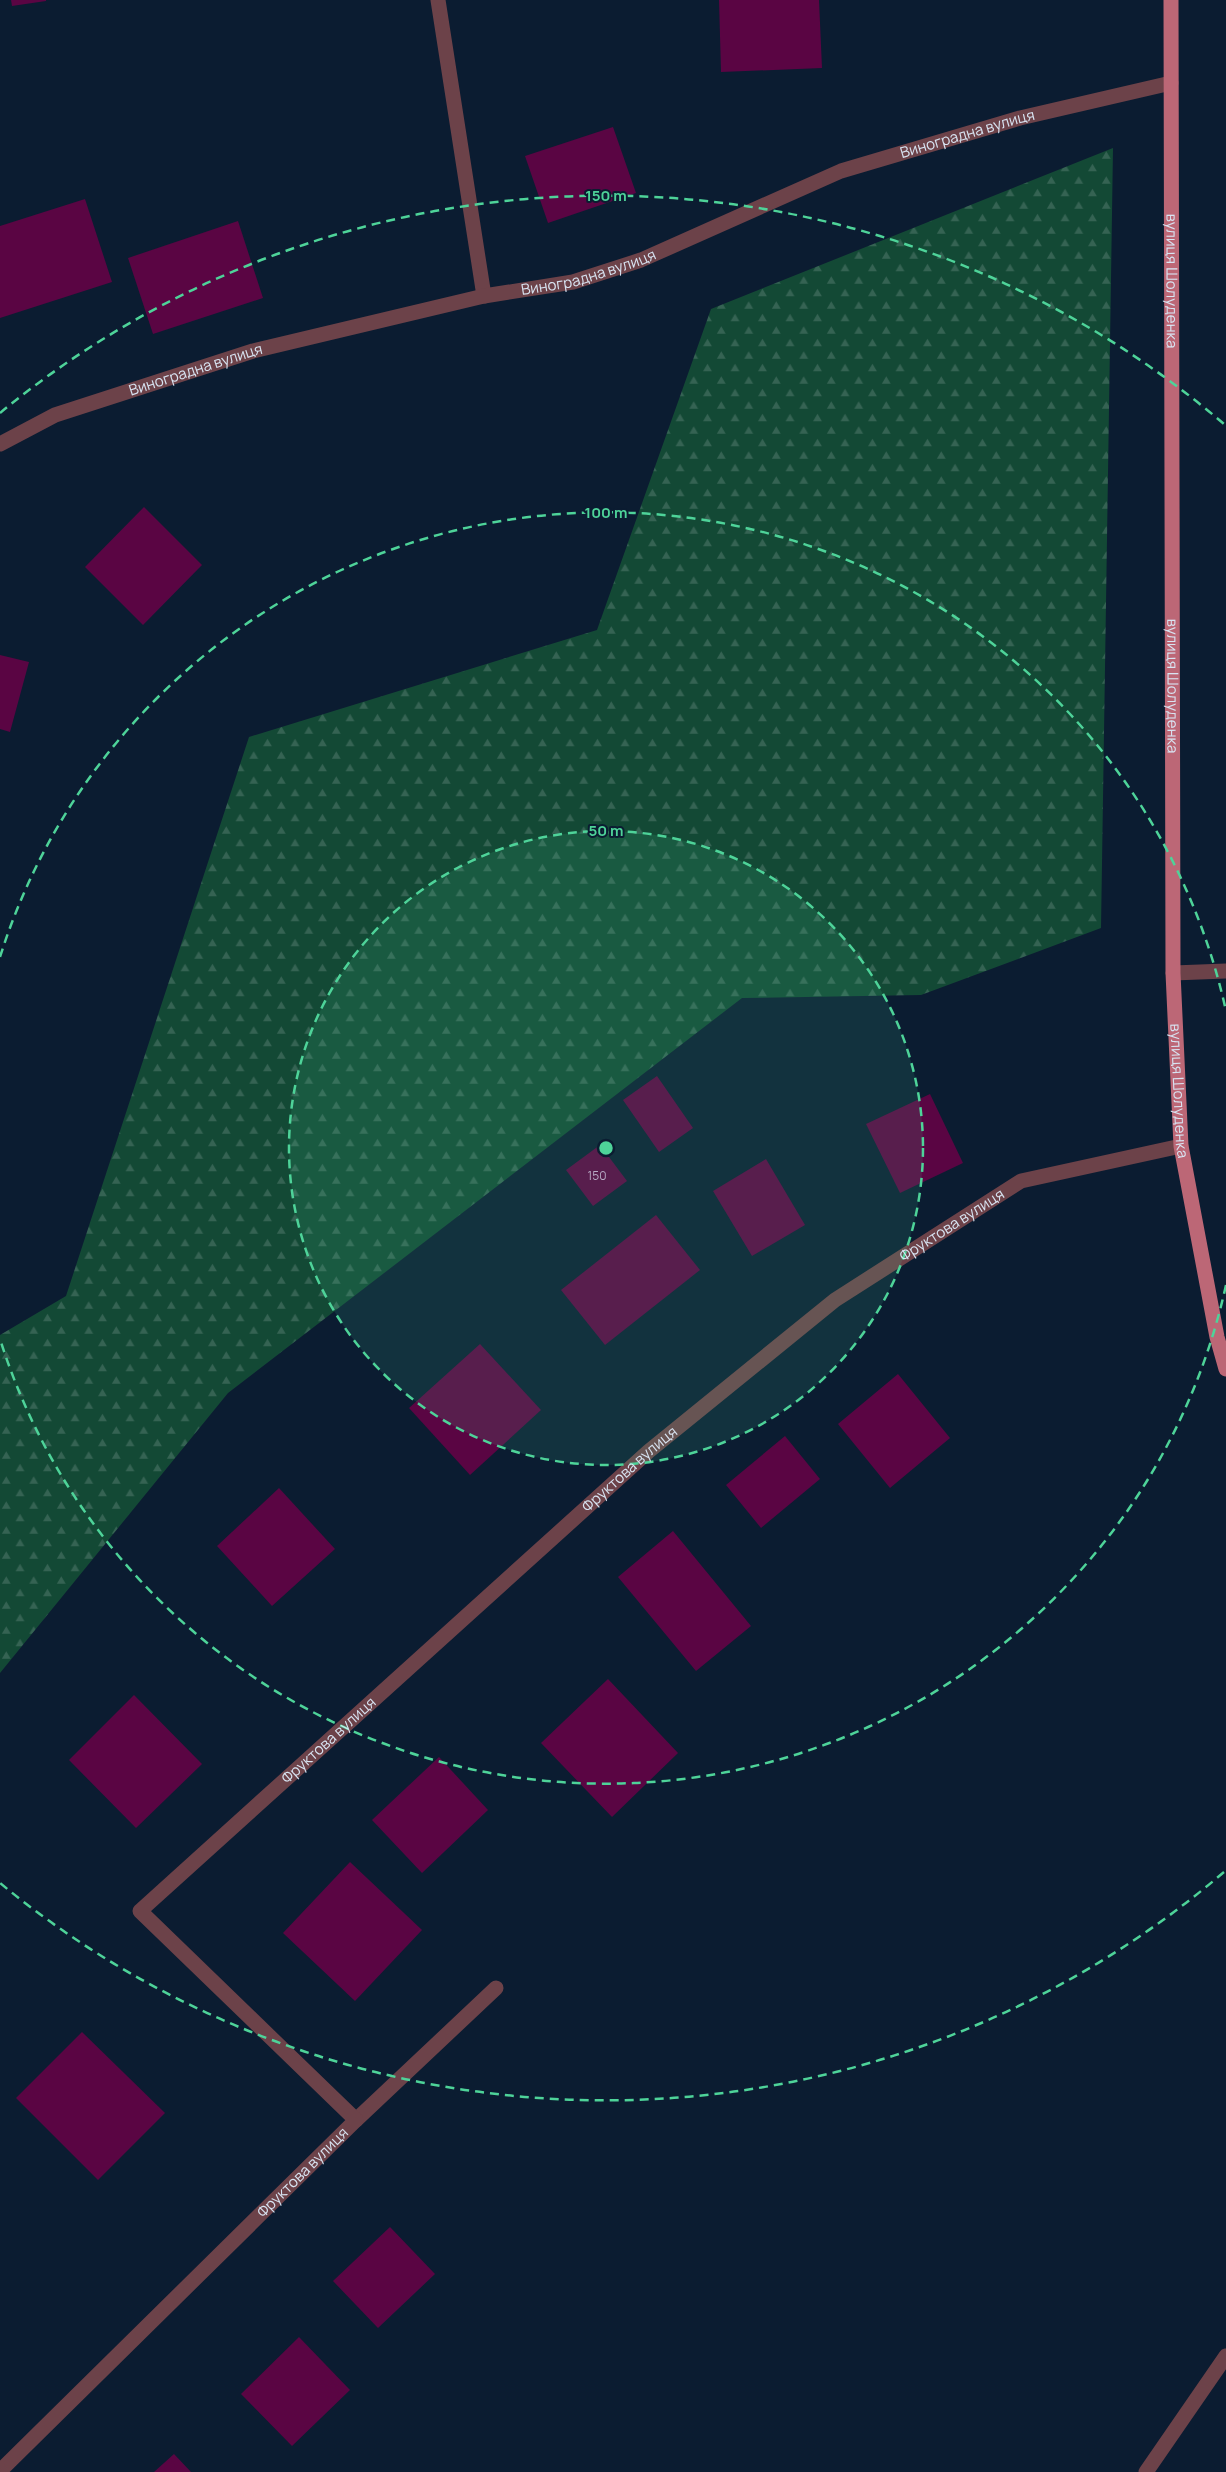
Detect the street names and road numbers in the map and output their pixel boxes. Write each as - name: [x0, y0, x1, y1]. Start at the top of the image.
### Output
- street label: Виноградна вулиця: [897, 104, 1037, 163]
- street label: вулиця Шолуденка: [1161, 214, 1183, 348]
- street label: Виноградна вулиця: [519, 244, 659, 300]
- street label: Виноградна вулиця: [126, 338, 264, 400]
- street label: вулиця Шолуденка: [1162, 619, 1184, 753]
- street label: вулиця Шолуденка: [1165, 1023, 1194, 1160]
- street label: Фруктова вулиця: [895, 1183, 1008, 1266]
- street label: Фруктова вулиця: [577, 1421, 682, 1517]
- street label: Фруктова вулиця: [277, 1692, 380, 1788]
- street label: Фруктова вулиця: [252, 2122, 353, 2222]

